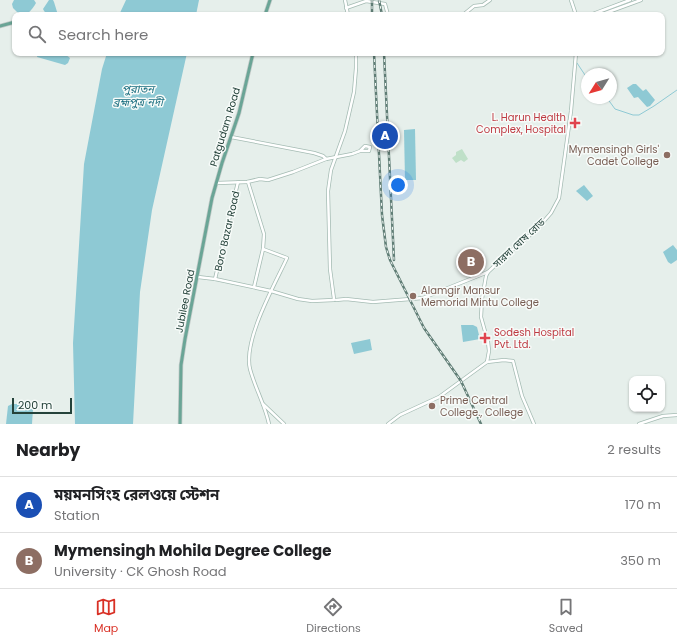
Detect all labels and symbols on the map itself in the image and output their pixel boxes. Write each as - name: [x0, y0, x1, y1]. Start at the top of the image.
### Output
- north arrow: [581, 68, 617, 104]
- water label: পুরাতন ব্রহ্মপুত্র নদী: [113, 81, 165, 110]
- street label: Patgudam Road: [206, 86, 244, 168]
- place label: L. Harun Health Complex, Hospital: [476, 110, 566, 137]
- marker: L. Harun Health Complex, Hospital: [569, 117, 581, 129]
- pin: A: [372, 121, 398, 151]
- place label: Mymensingh Girls' Cadet College: [569, 142, 659, 169]
- marker: Mymensingh Girls' Cadet College: [662, 150, 672, 160]
- your location: [388, 175, 408, 195]
- street label: Boro Bazar Road: [210, 189, 244, 273]
- street label: সারদা ঘোষ রোড: [489, 214, 549, 272]
- pin: B: [458, 247, 484, 277]
- street label: Jubilee Road: [171, 268, 199, 334]
- place label: Alamgir Mansur Memorial Mintu College: [421, 283, 539, 310]
- marker: Alamgir Mansur Memorial Mintu College: [408, 291, 418, 301]
- place label: Sodesh Hospital Pvt. Ltd.: [494, 325, 574, 352]
- marker: Sodesh Hospital Pvt. Ltd.: [479, 332, 491, 344]
- place label: Prime Central College., College: [440, 393, 523, 420]
- scale bar: [12, 396, 72, 415]
- marker: Prime Central College., College: [427, 401, 437, 411]

